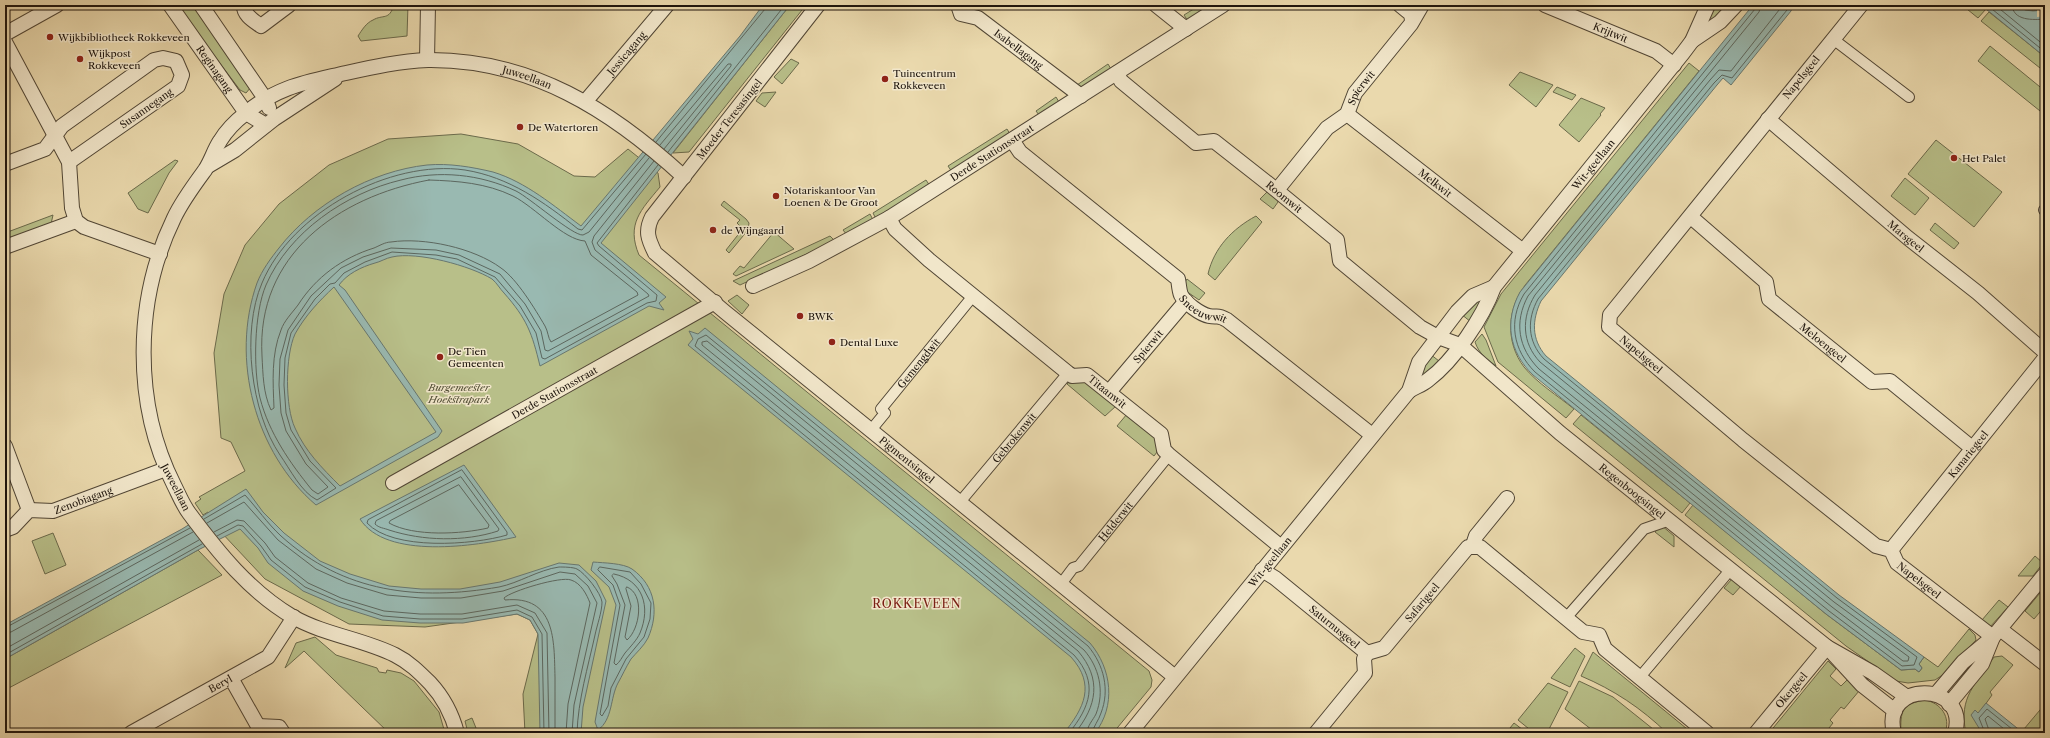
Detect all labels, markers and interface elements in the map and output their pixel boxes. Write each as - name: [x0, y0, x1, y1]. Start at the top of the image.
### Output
- street label: Krijtwit: [1591, 20, 1630, 46]
- street label: Isabellagang: [991, 26, 1046, 72]
- street label: Jessicagang: [603, 28, 649, 80]
- place label: Wijkbibliotheek Rokkeveen: [57, 31, 190, 44]
- marker: Wijkbibliotheek Rokkeveen: [45, 32, 55, 42]
- street label: Reginagang: [193, 43, 236, 96]
- place label: Wijkpost Rokkeveen: [87, 47, 141, 72]
- street label: Napelsgeel: [1780, 53, 1823, 102]
- marker: Wijkpost Rokkeveen: [75, 54, 85, 64]
- street label: Juweellaan: [499, 62, 554, 92]
- place label: Tuincentrum Rokkeveen: [893, 67, 957, 92]
- street label: Spierwit: [1345, 68, 1378, 107]
- marker: Tuincentrum Rokkeveen: [880, 74, 890, 84]
- street label: Moeder Teresasingel: [694, 76, 765, 162]
- street label: Susannegang: [117, 85, 176, 132]
- place label: De Watertoren: [528, 121, 599, 134]
- street label: Derde Stationsstraat: [948, 121, 1037, 184]
- marker: De Watertoren: [515, 122, 525, 132]
- street label: Wit-geellaan: [1569, 136, 1618, 193]
- place label: Het Palet: [1962, 152, 2006, 165]
- marker: Het Palet: [1949, 153, 1959, 163]
- street label: Melkwit: [1416, 166, 1455, 201]
- street label: Roomwit: [1263, 178, 1305, 216]
- place label: Notariskantoor Van Loenen & De Groot: [784, 184, 879, 209]
- marker: Notariskantoor Van Loenen & De Groot: [771, 191, 781, 201]
- street label: Marsgeel: [1885, 218, 1927, 255]
- place label: de Wijngaard: [721, 224, 784, 237]
- marker: de Wijngaard: [708, 225, 718, 235]
- street label: Sneeuwwit: [1176, 292, 1230, 326]
- place label: BWK: [808, 310, 835, 323]
- marker: BWK: [795, 311, 805, 321]
- street label: Meloengeel: [1797, 320, 1849, 366]
- street label: Spierwit: [1130, 327, 1166, 366]
- street label: Napelsgeel: [1617, 333, 1665, 376]
- street label: Gemengdwit: [895, 335, 943, 391]
- place label: Dental Luxe: [840, 336, 899, 349]
- marker: Dental Luxe: [827, 337, 837, 347]
- place label: De Tien Gemeenten: [448, 345, 505, 370]
- marker: De Tien Gemeenten: [435, 352, 445, 362]
- street label: Derde Stationsstraat: [509, 363, 600, 422]
- street label: Titaanwit: [1085, 373, 1129, 411]
- park label: Burgemeester Hoekstrapark: [427, 381, 491, 406]
- street label: Gebrokenwit: [989, 410, 1039, 466]
- street label: Kanariegeel: [1945, 428, 1991, 481]
- street label: Pigmentsingel: [876, 434, 937, 486]
- street label: Juweellaan: [157, 460, 193, 514]
- street label: Regenboogsingel: [1596, 461, 1668, 522]
- street label: Zenobiagang: [52, 483, 115, 517]
- street label: Helderwit: [1096, 499, 1136, 544]
- street label: Wit-geellaan: [1245, 534, 1295, 591]
- street label: Napelsgeel: [1894, 559, 1943, 601]
- street label: Safarigeel: [1402, 581, 1442, 625]
- district label: ROKKEVEEN: [872, 596, 962, 611]
- street label: Saturnusgeel: [1306, 602, 1362, 651]
- street label: Okergeel: [1773, 670, 1810, 711]
- street label: Beryl: [206, 672, 235, 696]

